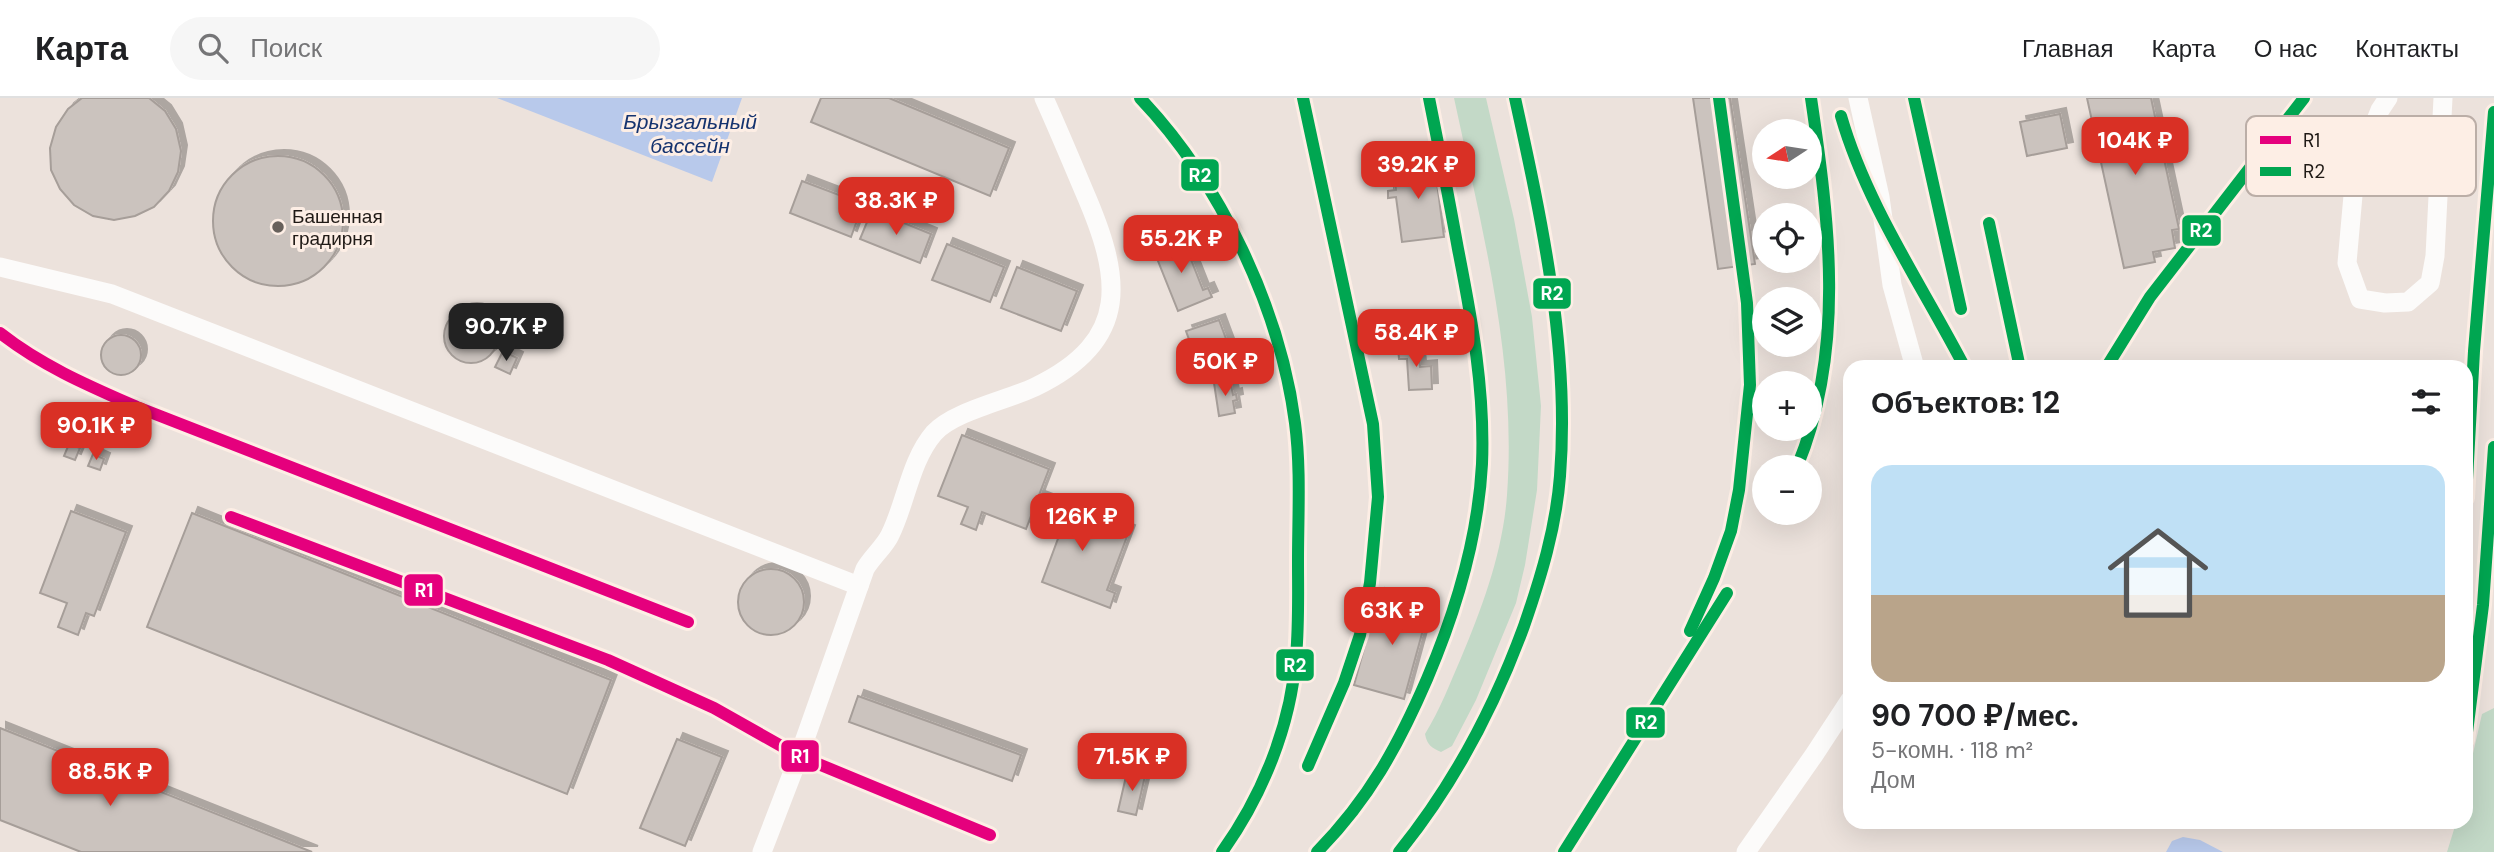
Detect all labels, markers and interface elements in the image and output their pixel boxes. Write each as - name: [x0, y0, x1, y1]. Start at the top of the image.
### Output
- search box: [170, 17, 660, 80]
- text: Карта: [35, 27, 128, 70]
- icon: search: [194, 29, 232, 67]
- text: Поиск: [250, 31, 322, 65]
- text: Главная: [2022, 33, 2113, 64]
- text: Карта: [2151, 33, 2216, 64]
- text: О нас: [2254, 33, 2317, 64]
- text: Контакты: [2355, 33, 2459, 64]
- water label: Брызгальный бассейн: [623, 108, 757, 160]
- legend: [2246, 116, 2476, 196]
- pin: 104K ₽: [2078, 118, 2192, 177]
- north arrow: [1752, 119, 1822, 189]
- map controls: [1752, 119, 1822, 525]
- text: 104K ₽: [2098, 125, 2172, 155]
- text: R1: [2303, 128, 2320, 153]
- pin: 39.2K ₽: [1353, 141, 1483, 201]
- text: 39.2K ₽: [1377, 149, 1459, 179]
- line badge: R2: [1180, 158, 1220, 192]
- text: R2: [2303, 159, 2325, 184]
- text: R2: [1189, 163, 1212, 188]
- pin: 38.3K ₽: [831, 178, 961, 237]
- text: 38.3K ₽: [854, 185, 938, 215]
- button: locate: [1752, 203, 1822, 273]
- place label: Башенная градирня: [292, 204, 383, 251]
- line badge: R2: [2181, 214, 2222, 247]
- pin: 55.2K ₽: [1116, 216, 1246, 275]
- text: R2: [2190, 218, 2213, 243]
- marker: Башенная градирня: [270, 219, 286, 235]
- text: 55.2K ₽: [1139, 223, 1223, 253]
- line badge: R2: [1532, 277, 1572, 310]
- text: R2: [1541, 281, 1564, 306]
- button: layers: [1752, 287, 1822, 357]
- pin: 90.7K ₽: [441, 303, 571, 363]
- pin: 58.4K ₽: [1351, 310, 1481, 369]
- text: 90.7K ₽: [465, 311, 547, 341]
- text: 58.4K ₽: [1373, 317, 1459, 347]
- pin: 50K ₽: [1176, 338, 1274, 398]
- text: 50K ₽: [1192, 346, 1258, 376]
- button: +: [1752, 371, 1822, 441]
- text: Объектов: 12: [1871, 383, 2060, 422]
- icon: filters: [2407, 383, 2445, 421]
- pin: 90.1K ₽: [31, 402, 161, 462]
- text: 90.1K ₽: [57, 410, 135, 440]
- button: −: [1752, 455, 1822, 525]
- pin: 126K ₽: [1025, 494, 1139, 553]
- text: 126K ₽: [1046, 501, 1118, 531]
- icon: home: [2095, 510, 2221, 636]
- line badge: R1: [403, 573, 444, 607]
- text: R1: [415, 578, 433, 603]
- pin: 63K ₽: [1343, 588, 1441, 647]
- text: 63K ₽: [1360, 595, 1424, 625]
- line badge: R2: [1275, 648, 1315, 682]
- text: R2: [1284, 653, 1307, 678]
- text: 90 700 ₽/мес.: [1871, 696, 2079, 735]
- line badge: R2: [1625, 706, 1666, 739]
- text: R2: [1635, 710, 1658, 735]
- pin: 71.5K ₽: [1067, 734, 1197, 793]
- text: 5-комн. · 118 m²: [1871, 735, 2033, 765]
- line badge: R1: [780, 739, 820, 773]
- text: 71.5K ₽: [1094, 741, 1170, 771]
- text: R1: [791, 744, 809, 769]
- pin: 88.5K ₽: [45, 748, 175, 808]
- text: 88.5K ₽: [68, 756, 152, 786]
- text: Дом: [1871, 765, 1915, 795]

